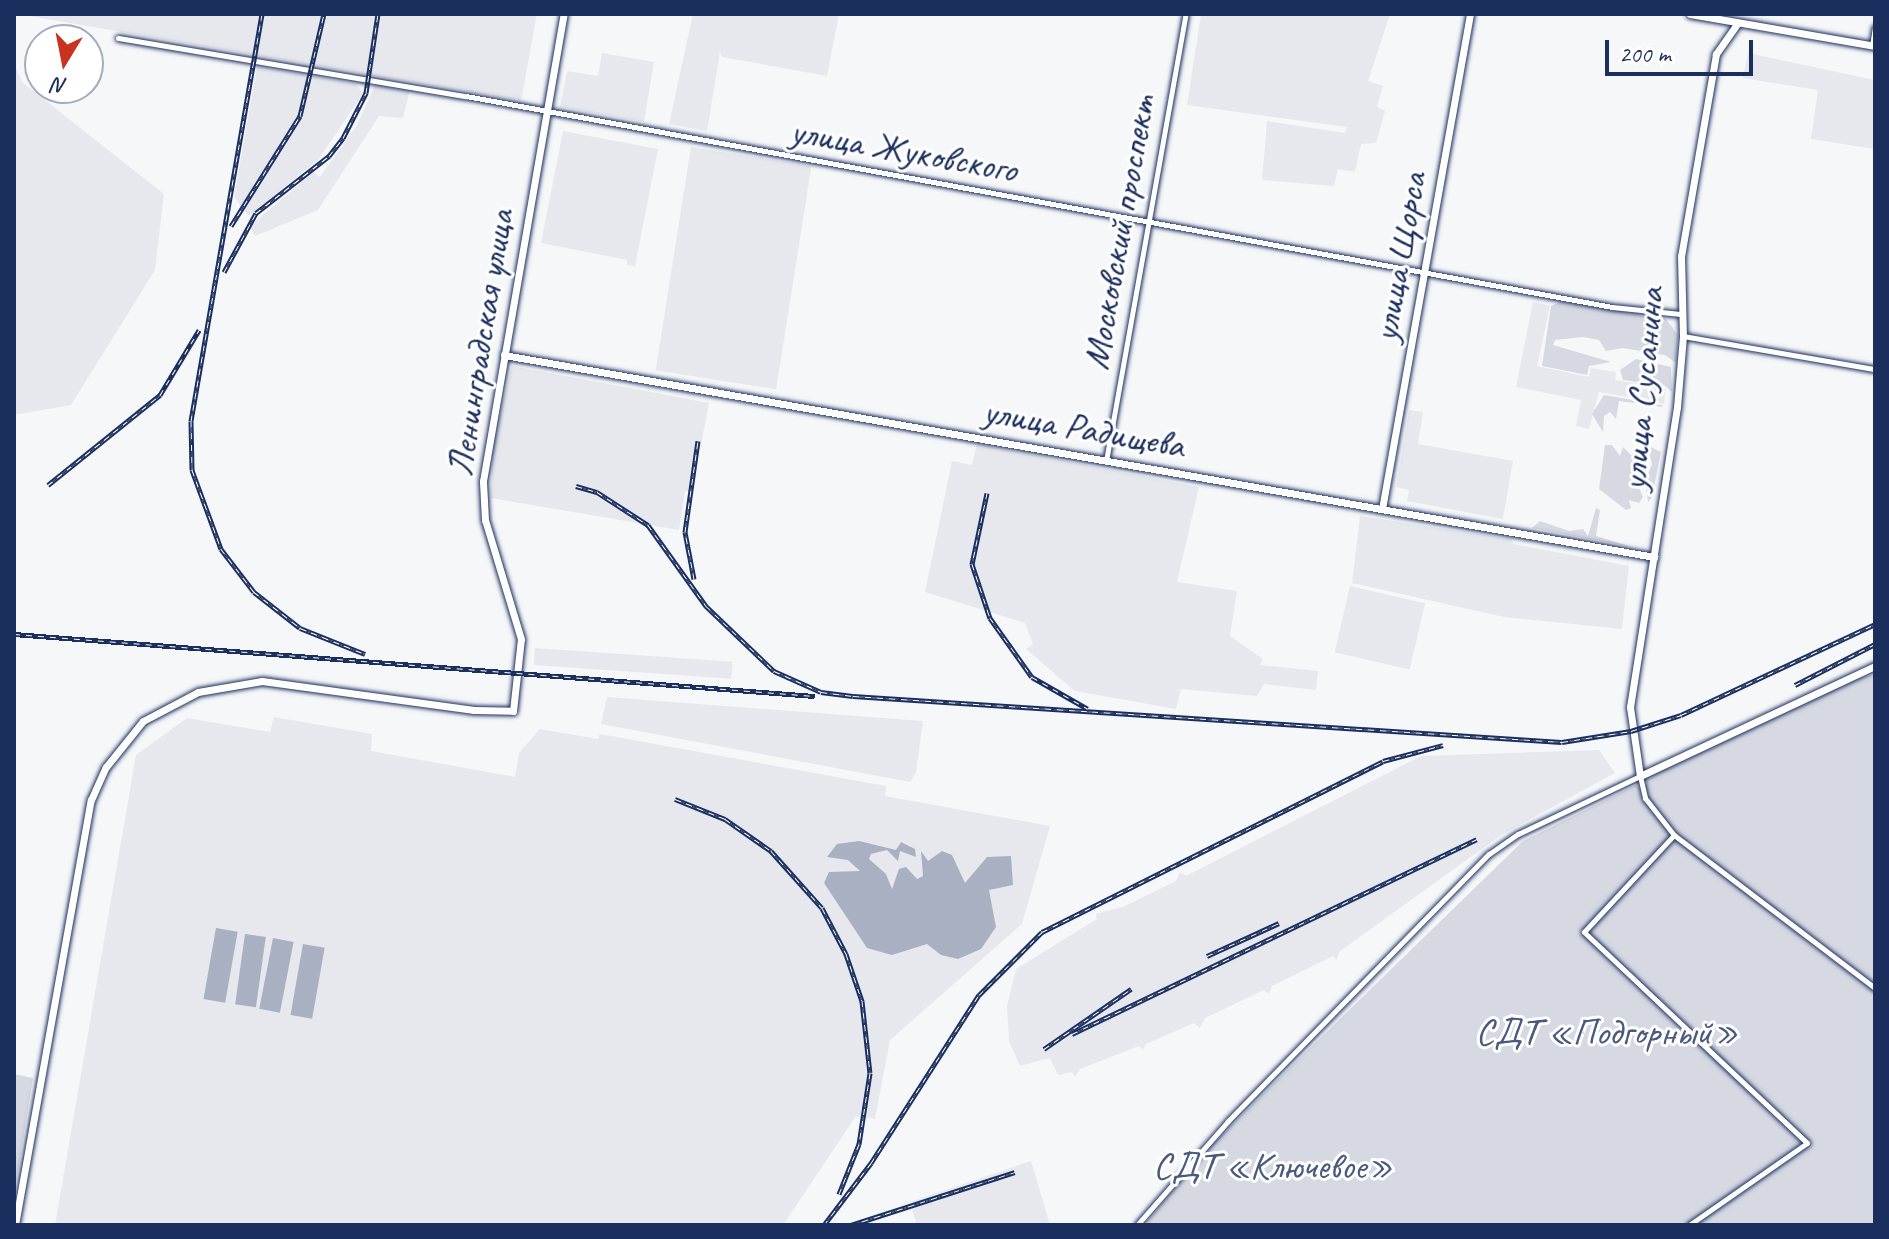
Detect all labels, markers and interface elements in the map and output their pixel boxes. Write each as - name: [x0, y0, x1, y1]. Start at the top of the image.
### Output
- north arrow: [24, 24, 104, 104]
- scale bar: [1609, 24, 1757, 74]
- text: 200 m: [1619, 39, 1671, 69]
- text: N: [51, 71, 69, 101]
- street label: Московский проспект: [1072, 91, 1166, 373]
- street label: улица Жуковского: [787, 108, 1021, 192]
- street label: улица Щорса: [1362, 169, 1436, 345]
- street label: Ленинградская улица: [436, 205, 524, 481]
- street label: улица Сусанина: [1610, 286, 1674, 492]
- street label: улица Радищева: [978, 387, 1190, 469]
- park label: СДТ «Подгорный»: [1476, 1009, 1738, 1055]
- park label: СДТ «Ключевое»: [1153, 1143, 1393, 1189]

